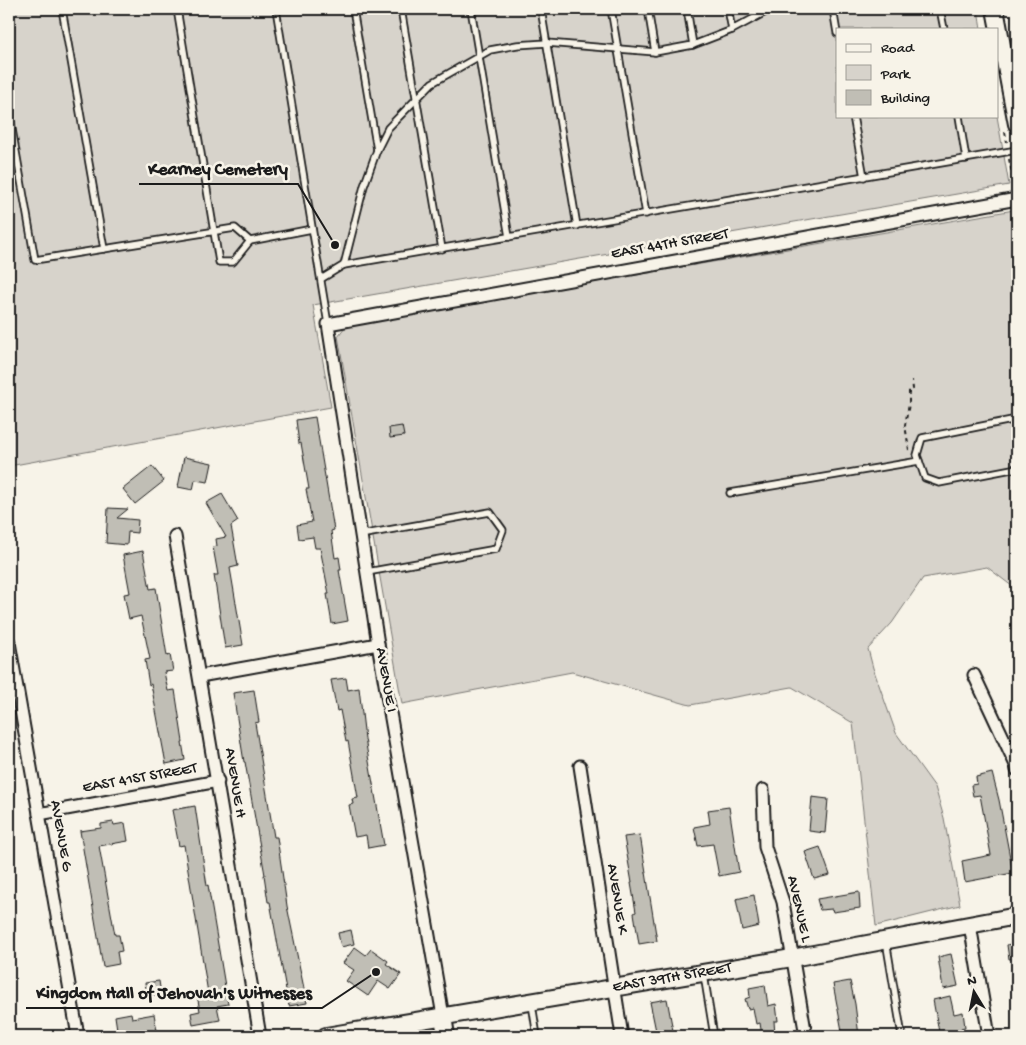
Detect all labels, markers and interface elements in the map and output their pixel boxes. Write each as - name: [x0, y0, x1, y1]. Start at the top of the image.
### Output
- legend: [836, 28, 998, 118]
- text: Road: [881, 40, 915, 58]
- text: Park: [880, 66, 911, 84]
- text: Building: [880, 90, 930, 108]
- callout: Kearney Cemetery: [139, 151, 298, 184]
- text: Kearney Cemetery: [147, 160, 288, 181]
- street label: EAST 44TH STREET: [610, 225, 731, 265]
- street label: AVENUE I: [370, 646, 400, 714]
- street label: AVENUE H: [219, 747, 249, 820]
- street label: EAST 41ST STREET: [81, 759, 200, 798]
- street label: AVENUE G: [44, 799, 76, 874]
- street label: AVENUE K: [601, 863, 631, 937]
- street label: AVENUE L: [781, 874, 815, 945]
- street label: EAST 39TH STREET: [611, 959, 734, 997]
- north arrow: [948, 968, 998, 1018]
- text: N: [966, 972, 978, 991]
- callout: Kingdom Hall of Jehovah's Witnesses: [26, 975, 322, 1008]
- text: Kingdom Hall of Jehovah's Witnesses: [35, 984, 313, 1005]

